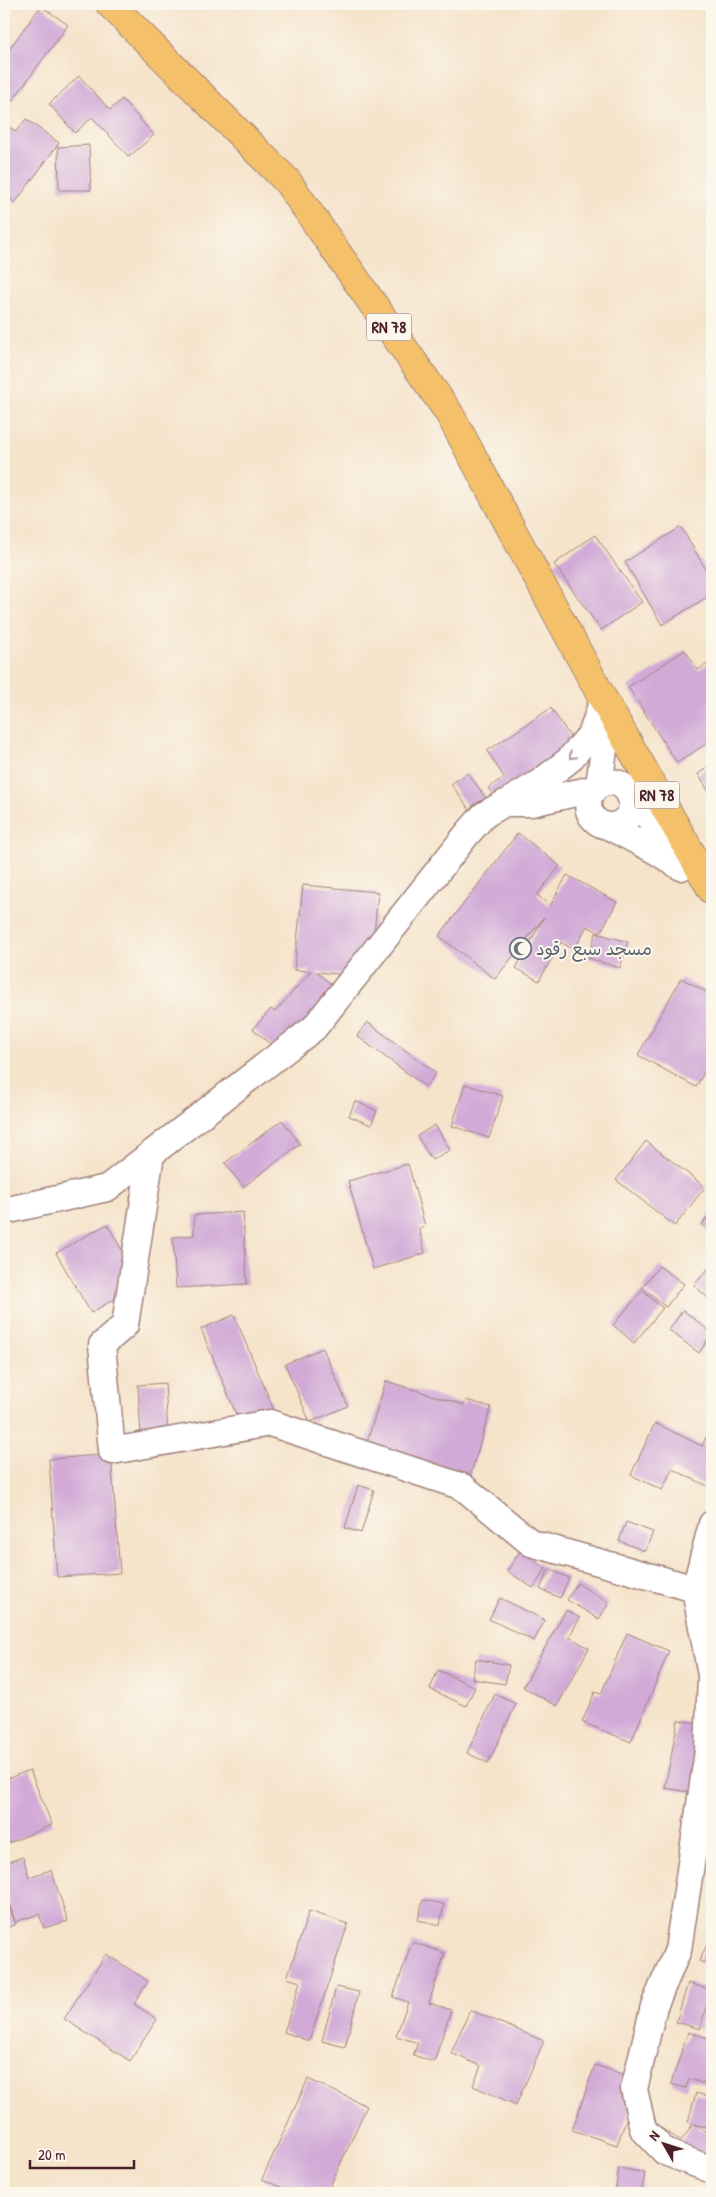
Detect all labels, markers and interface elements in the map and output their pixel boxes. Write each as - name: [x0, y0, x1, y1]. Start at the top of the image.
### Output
- road number: RN 78: [366, 314, 412, 341]
- one-way arrow: [569, 750, 578, 759]
- road number: RN 78: [634, 782, 680, 808]
- place label: مسجد سبع رقود: [536, 936, 652, 962]
- mosque icon: مسجد سبع رقود: [508, 937, 532, 961]
- north arrow: [638, 2120, 688, 2170]
- text: N: [644, 2126, 664, 2144]
- scale bar: [30, 2137, 134, 2169]
- text: 20 m: [38, 2144, 65, 2165]

